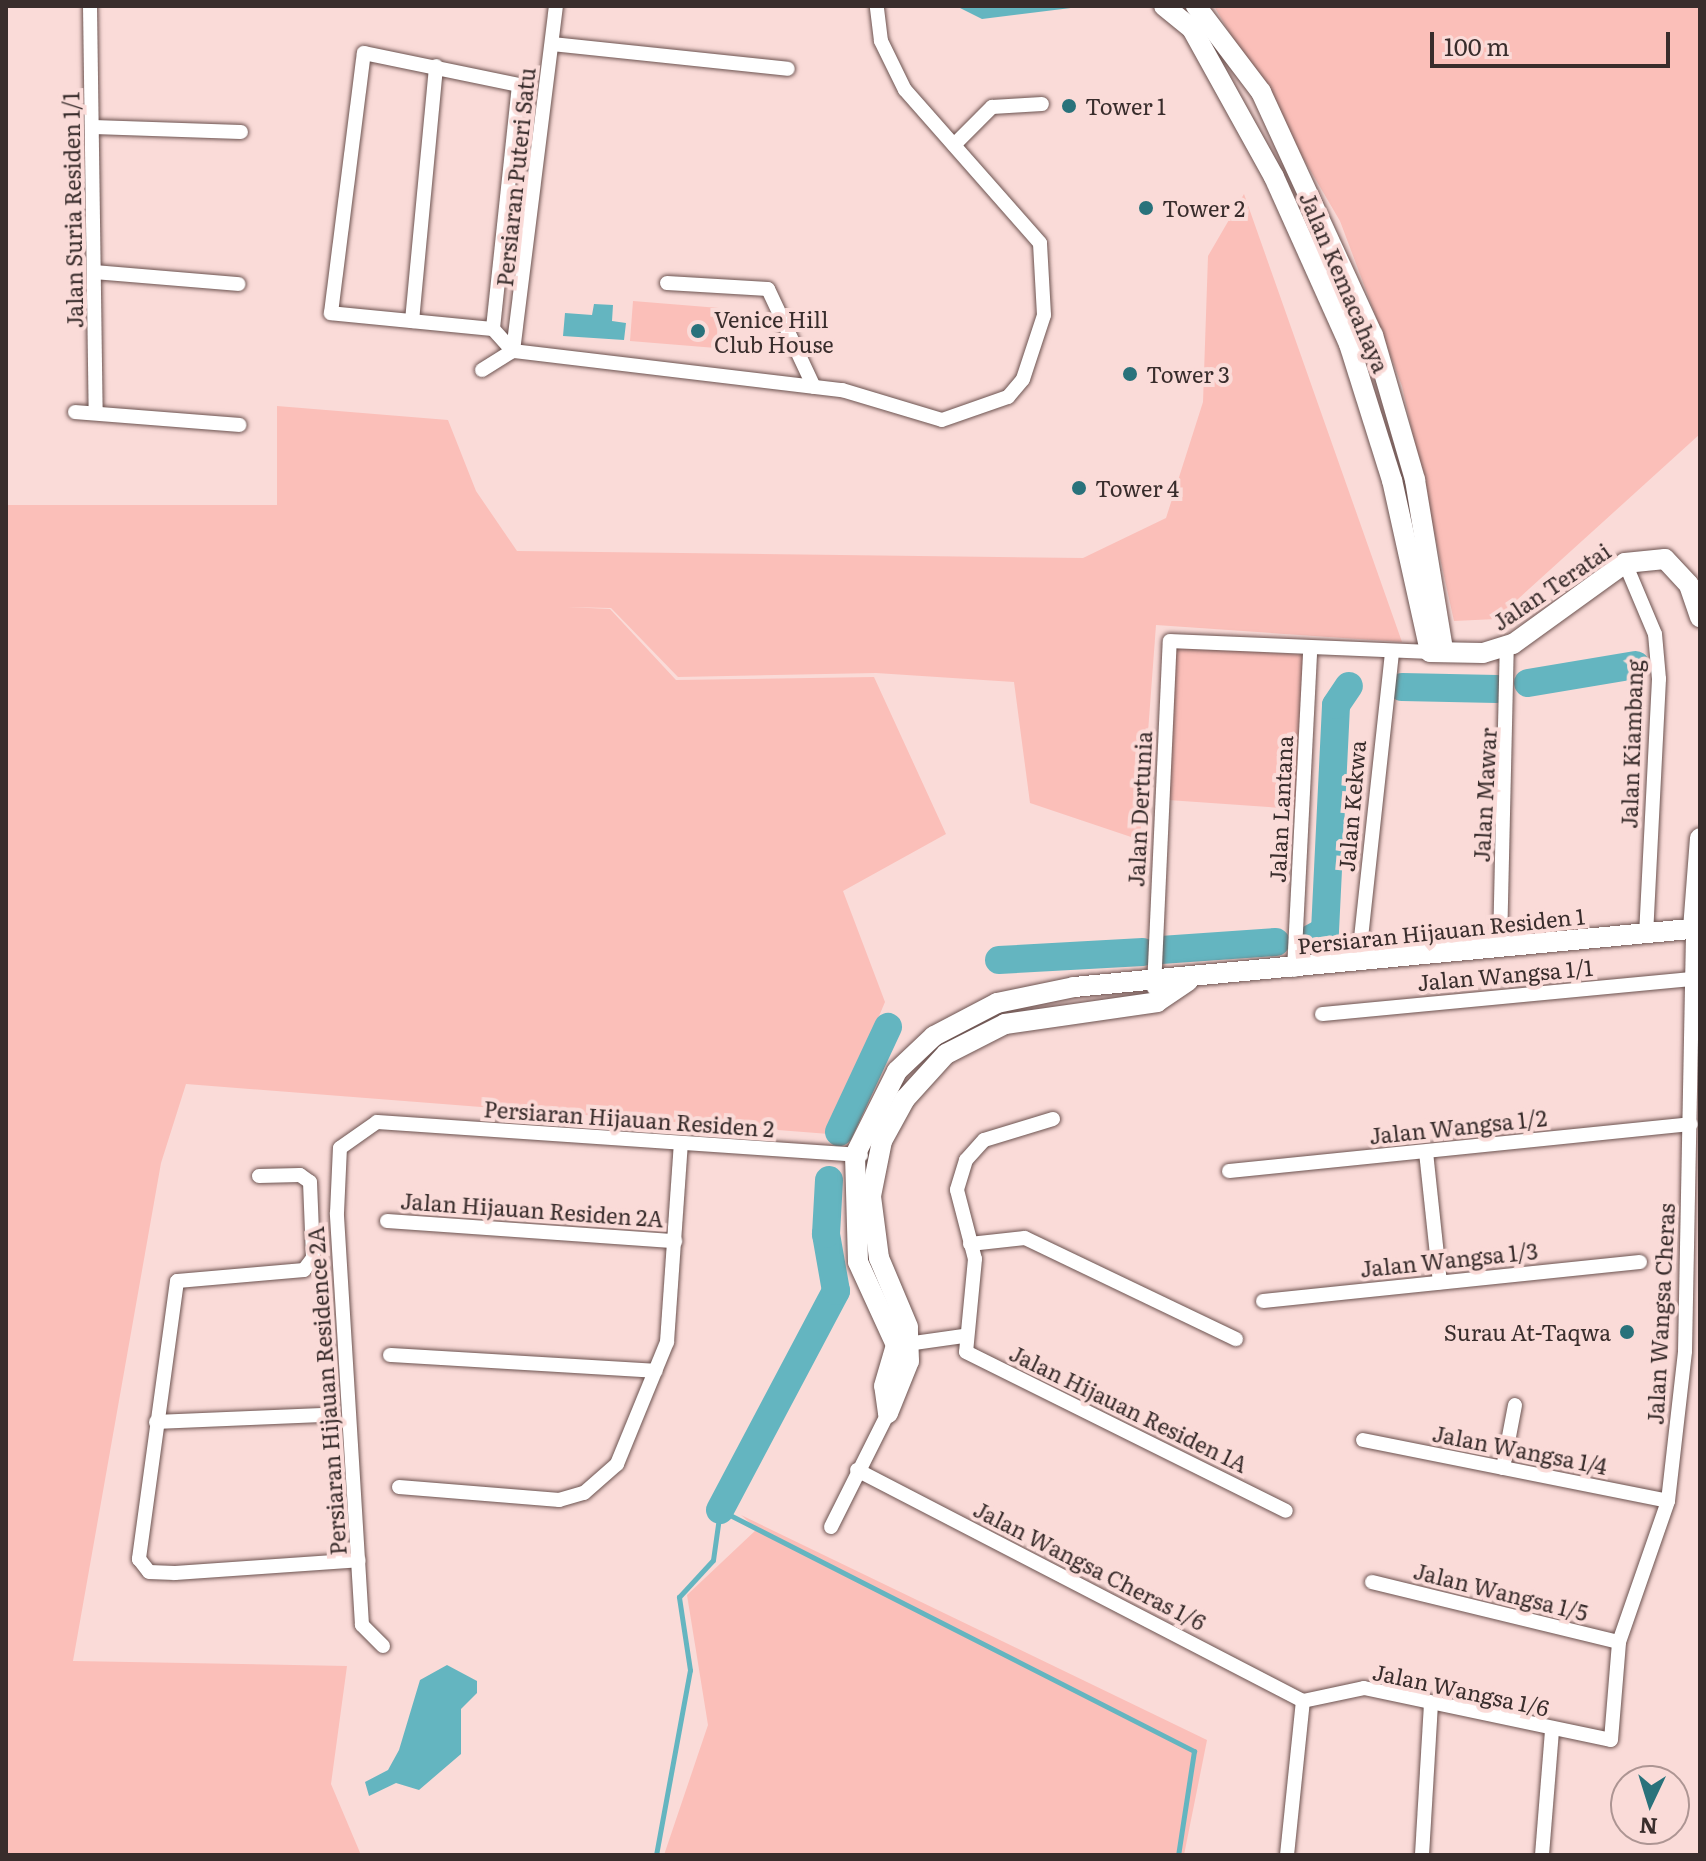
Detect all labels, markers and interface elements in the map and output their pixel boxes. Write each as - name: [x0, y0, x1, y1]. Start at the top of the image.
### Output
- scale bar: [1434, 16, 1674, 66]
- text: 100 m: [1444, 28, 1510, 63]
- street label: Persiaran Puteri Satu: [490, 66, 540, 288]
- street label: Jalan Suria Residen 1/1: [57, 92, 87, 328]
- place label: Tower 1: [1085, 93, 1166, 119]
- marker: Tower 1: [1060, 97, 1078, 115]
- street label: Jalan Kemacahaya: [1295, 188, 1395, 376]
- place label: Tower 2: [1162, 195, 1245, 221]
- marker: Tower 2: [1137, 199, 1155, 217]
- place label: Venice Hill Club House: [714, 305, 834, 356]
- marker: Venice Hill Club House: [689, 322, 707, 340]
- place label: Tower 3: [1146, 361, 1230, 387]
- marker: Tower 3: [1121, 365, 1139, 383]
- place label: Tower 4: [1095, 475, 1179, 501]
- marker: Tower 4: [1070, 479, 1088, 497]
- street label: Jalan Teratai: [1487, 537, 1615, 635]
- street label: Jalan Kiambang: [1615, 659, 1647, 829]
- street label: Jalan Mawar: [1467, 727, 1501, 863]
- street label: Jalan Dertunia: [1122, 730, 1156, 888]
- street label: Jalan Lantana: [1263, 735, 1297, 883]
- street label: Jalan Kekwa: [1332, 739, 1370, 873]
- street label: Persiaran Hijauan Residen 1: [1296, 902, 1586, 958]
- street label: Jalan Wangsa 1/1: [1416, 953, 1594, 995]
- street label: Persiaran Hijauan Residen 2: [483, 1095, 775, 1141]
- street label: Jalan Wangsa 1/2: [1368, 1104, 1548, 1148]
- street label: Jalan Hijauan Residen 2A: [400, 1187, 664, 1231]
- street label: Jalan Wangsa Cheras: [1641, 1202, 1679, 1426]
- street label: Persiaran Hijauan Residence 2A: [301, 1226, 351, 1556]
- street label: Jalan Wangsa 1/3: [1359, 1237, 1539, 1281]
- place label: Surau At-Taqwa: [1444, 1319, 1611, 1345]
- marker: Surau At-Taqwa: [1618, 1323, 1636, 1341]
- street label: Jalan Hijauan Residen 1A: [1006, 1339, 1252, 1477]
- street label: Jalan Wangsa 1/4: [1430, 1419, 1610, 1479]
- street label: Jalan Wangsa Cheras 1/6: [970, 1495, 1210, 1635]
- street label: Jalan Wangsa 1/5: [1411, 1557, 1591, 1625]
- street label: Jalan Wangsa 1/6: [1371, 1657, 1551, 1721]
- north arrow: [1610, 1765, 1690, 1845]
- text: N: [1638, 1810, 1659, 1845]

